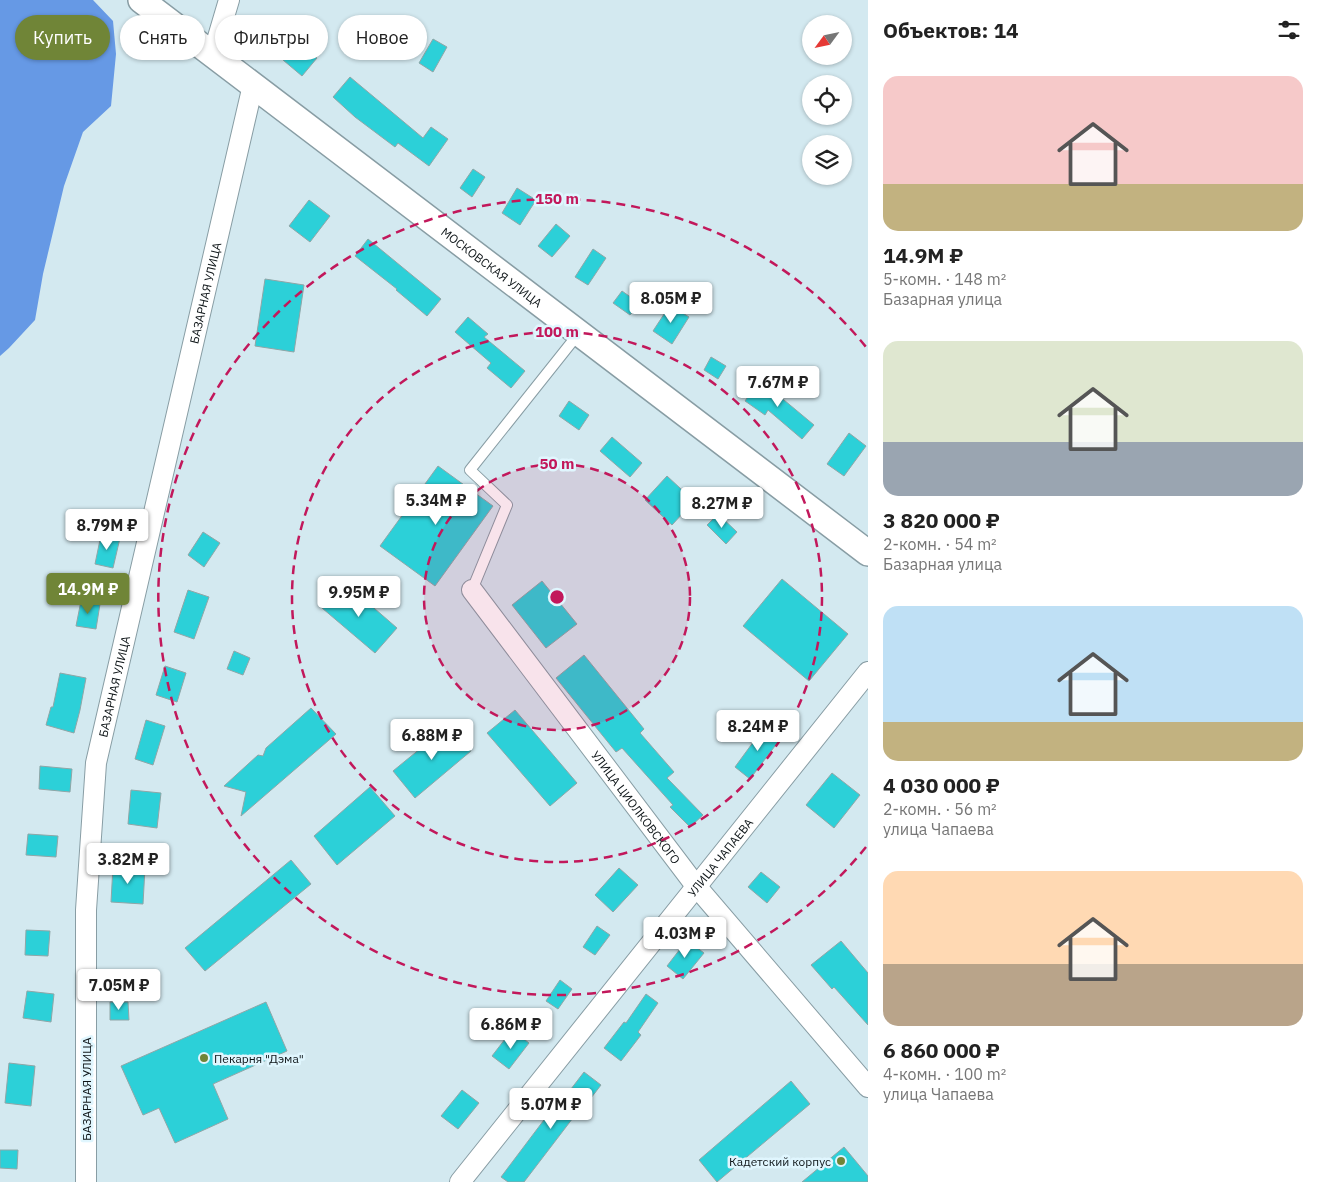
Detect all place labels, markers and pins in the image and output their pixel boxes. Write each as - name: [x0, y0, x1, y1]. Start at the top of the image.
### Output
- pin: 8.05M ₽: [625, 282, 717, 324]
- pin: 7.67M ₽: [732, 366, 824, 408]
- pin: 5.34M ₽: [390, 484, 482, 526]
- pin: 8.27M ₽: [676, 486, 768, 529]
- pin: 8.79M ₽: [61, 508, 153, 551]
- pin: 14.9M ₽: [42, 572, 134, 615]
- pin: 9.95M ₽: [313, 576, 405, 618]
- centre of rings: [548, 588, 566, 606]
- pin: 8.24M ₽: [712, 710, 804, 752]
- pin: 6.88M ₽: [386, 718, 478, 761]
- pin: 3.82M ₽: [82, 842, 174, 885]
- pin: 4.03M ₽: [639, 916, 731, 959]
- pin: 7.05M ₽: [73, 968, 165, 1011]
- pin: 6.86M ₽: [465, 1008, 557, 1050]
- place label: Пекарня "Дэма": [214, 1051, 304, 1066]
- marker: Пекарня "Дэма": [198, 1052, 210, 1064]
- pin: 5.07M ₽: [505, 1088, 597, 1130]
- place label: Кадетский корпус: [729, 1154, 831, 1169]
- marker: Кадетский корпус: [835, 1155, 847, 1167]

